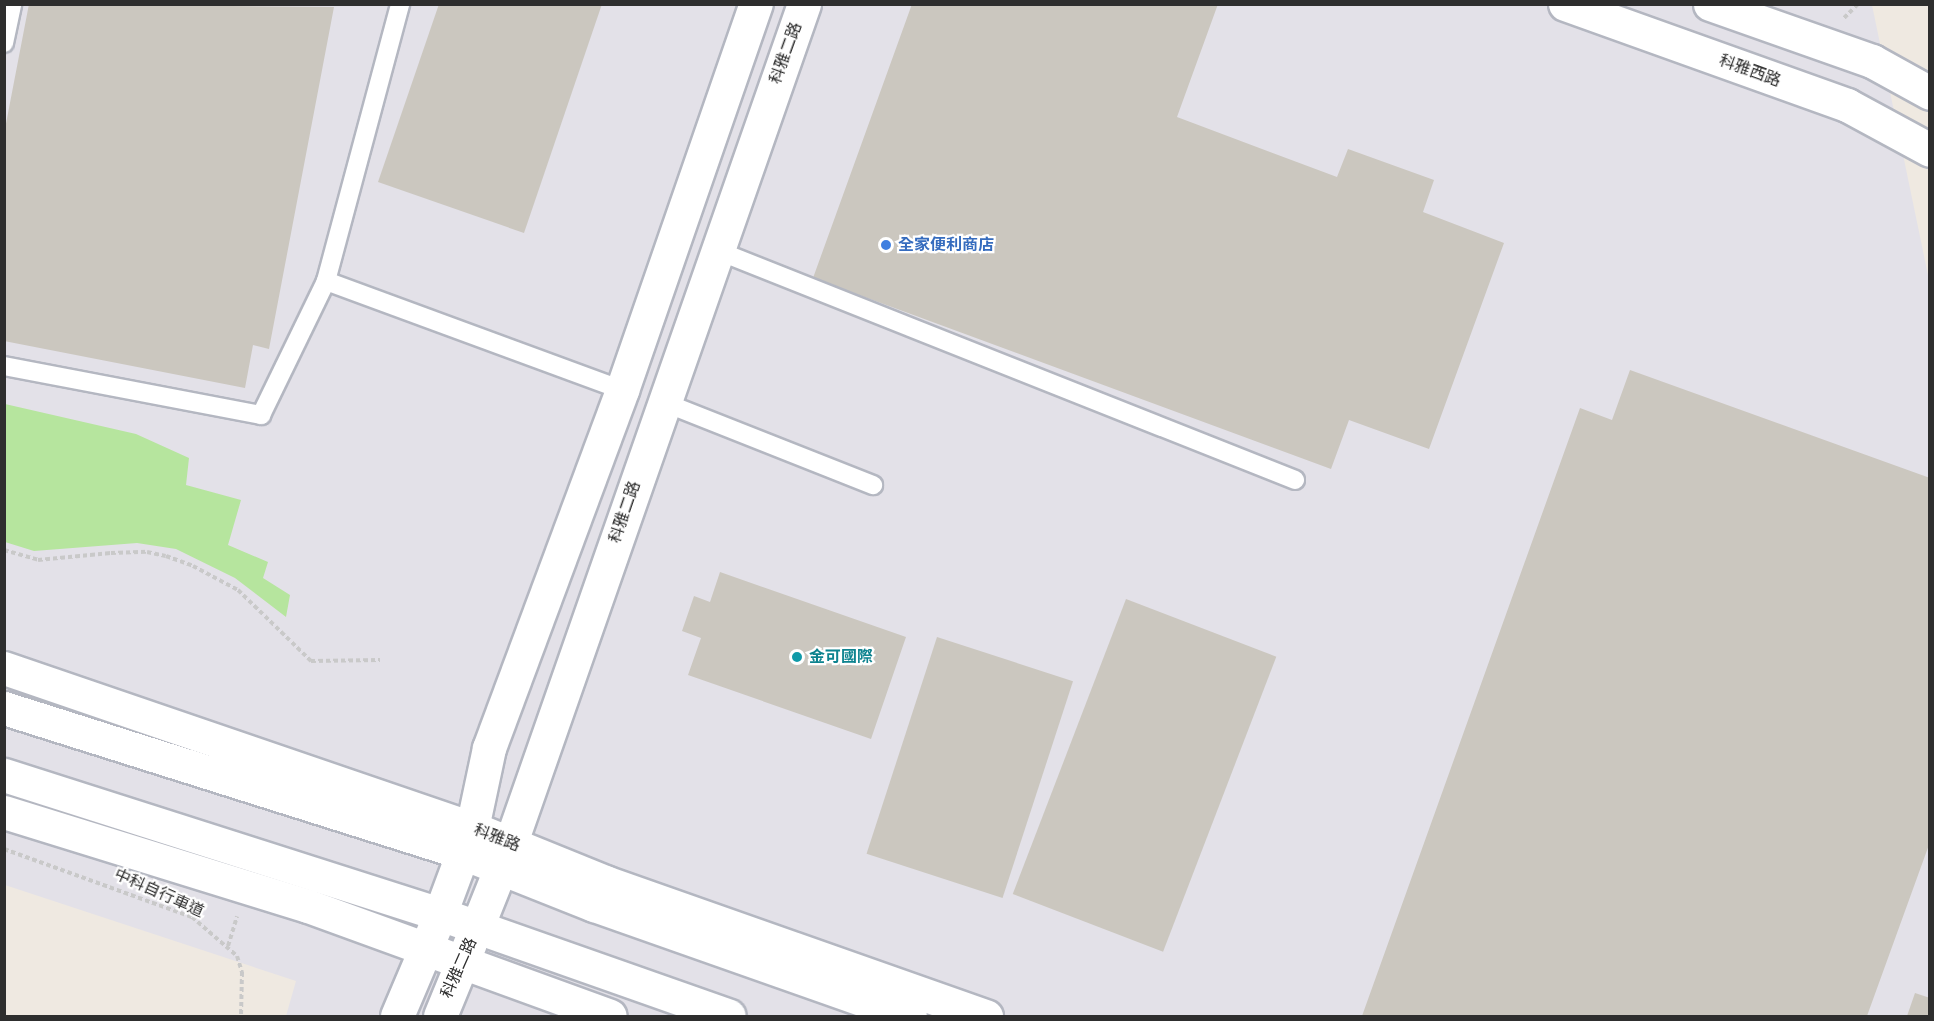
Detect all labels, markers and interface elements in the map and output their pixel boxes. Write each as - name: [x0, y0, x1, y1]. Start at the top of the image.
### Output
- street label: 科雅二路: [766, 20, 806, 86]
- street label: 科雅西路: [1717, 51, 1783, 91]
- place label: 全家便利商店: [898, 235, 994, 255]
- marker: 全家便利商店: [879, 238, 893, 252]
- street label: 科雅二路: [606, 479, 644, 545]
- place label: 金可國際: [809, 647, 873, 667]
- marker: 金可國際: [790, 650, 804, 664]
- street label: 科雅路: [471, 820, 523, 856]
- street label: 中科自行車道: [111, 865, 207, 921]
- street label: 科雅二路: [437, 935, 481, 1001]

